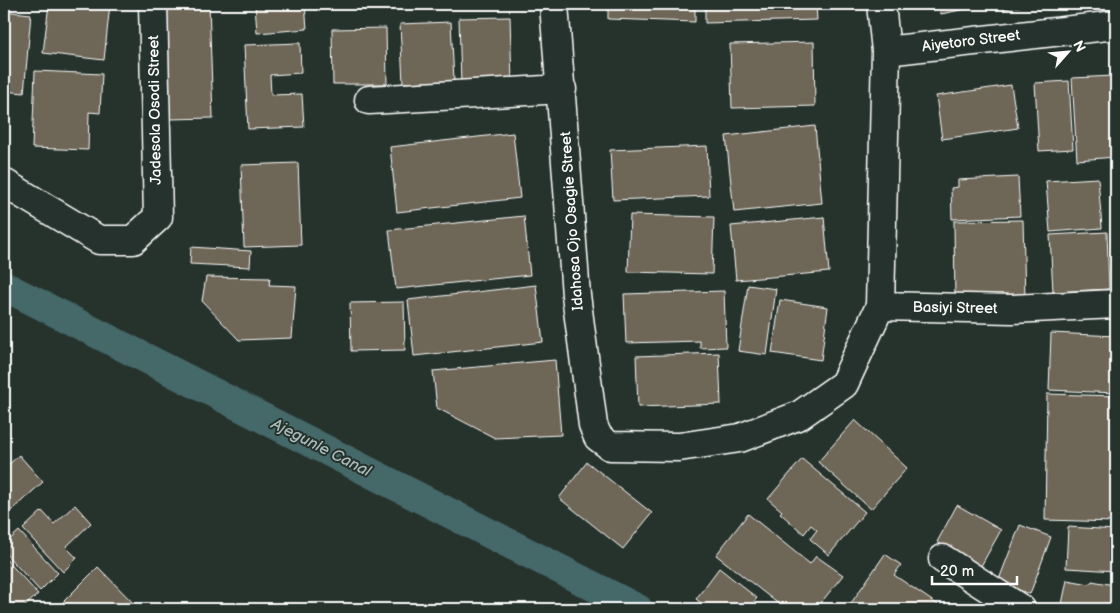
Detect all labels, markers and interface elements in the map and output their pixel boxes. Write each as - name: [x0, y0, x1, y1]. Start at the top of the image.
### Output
- street label: Aiyetoro Street: [921, 26, 1022, 56]
- north arrow: [1042, 28, 1092, 78]
- street label: Jadesola Osodi Street: [144, 35, 166, 185]
- text: N: [1069, 38, 1089, 55]
- street label: Idahosa Ojo Osagie Street: [556, 130, 588, 311]
- street label: Basiyi Street: [912, 298, 998, 318]
- water label: Ajegunle Canal: [267, 414, 375, 482]
- scale bar: [932, 553, 1018, 585]
- text: 20 m: [940, 562, 974, 581]

